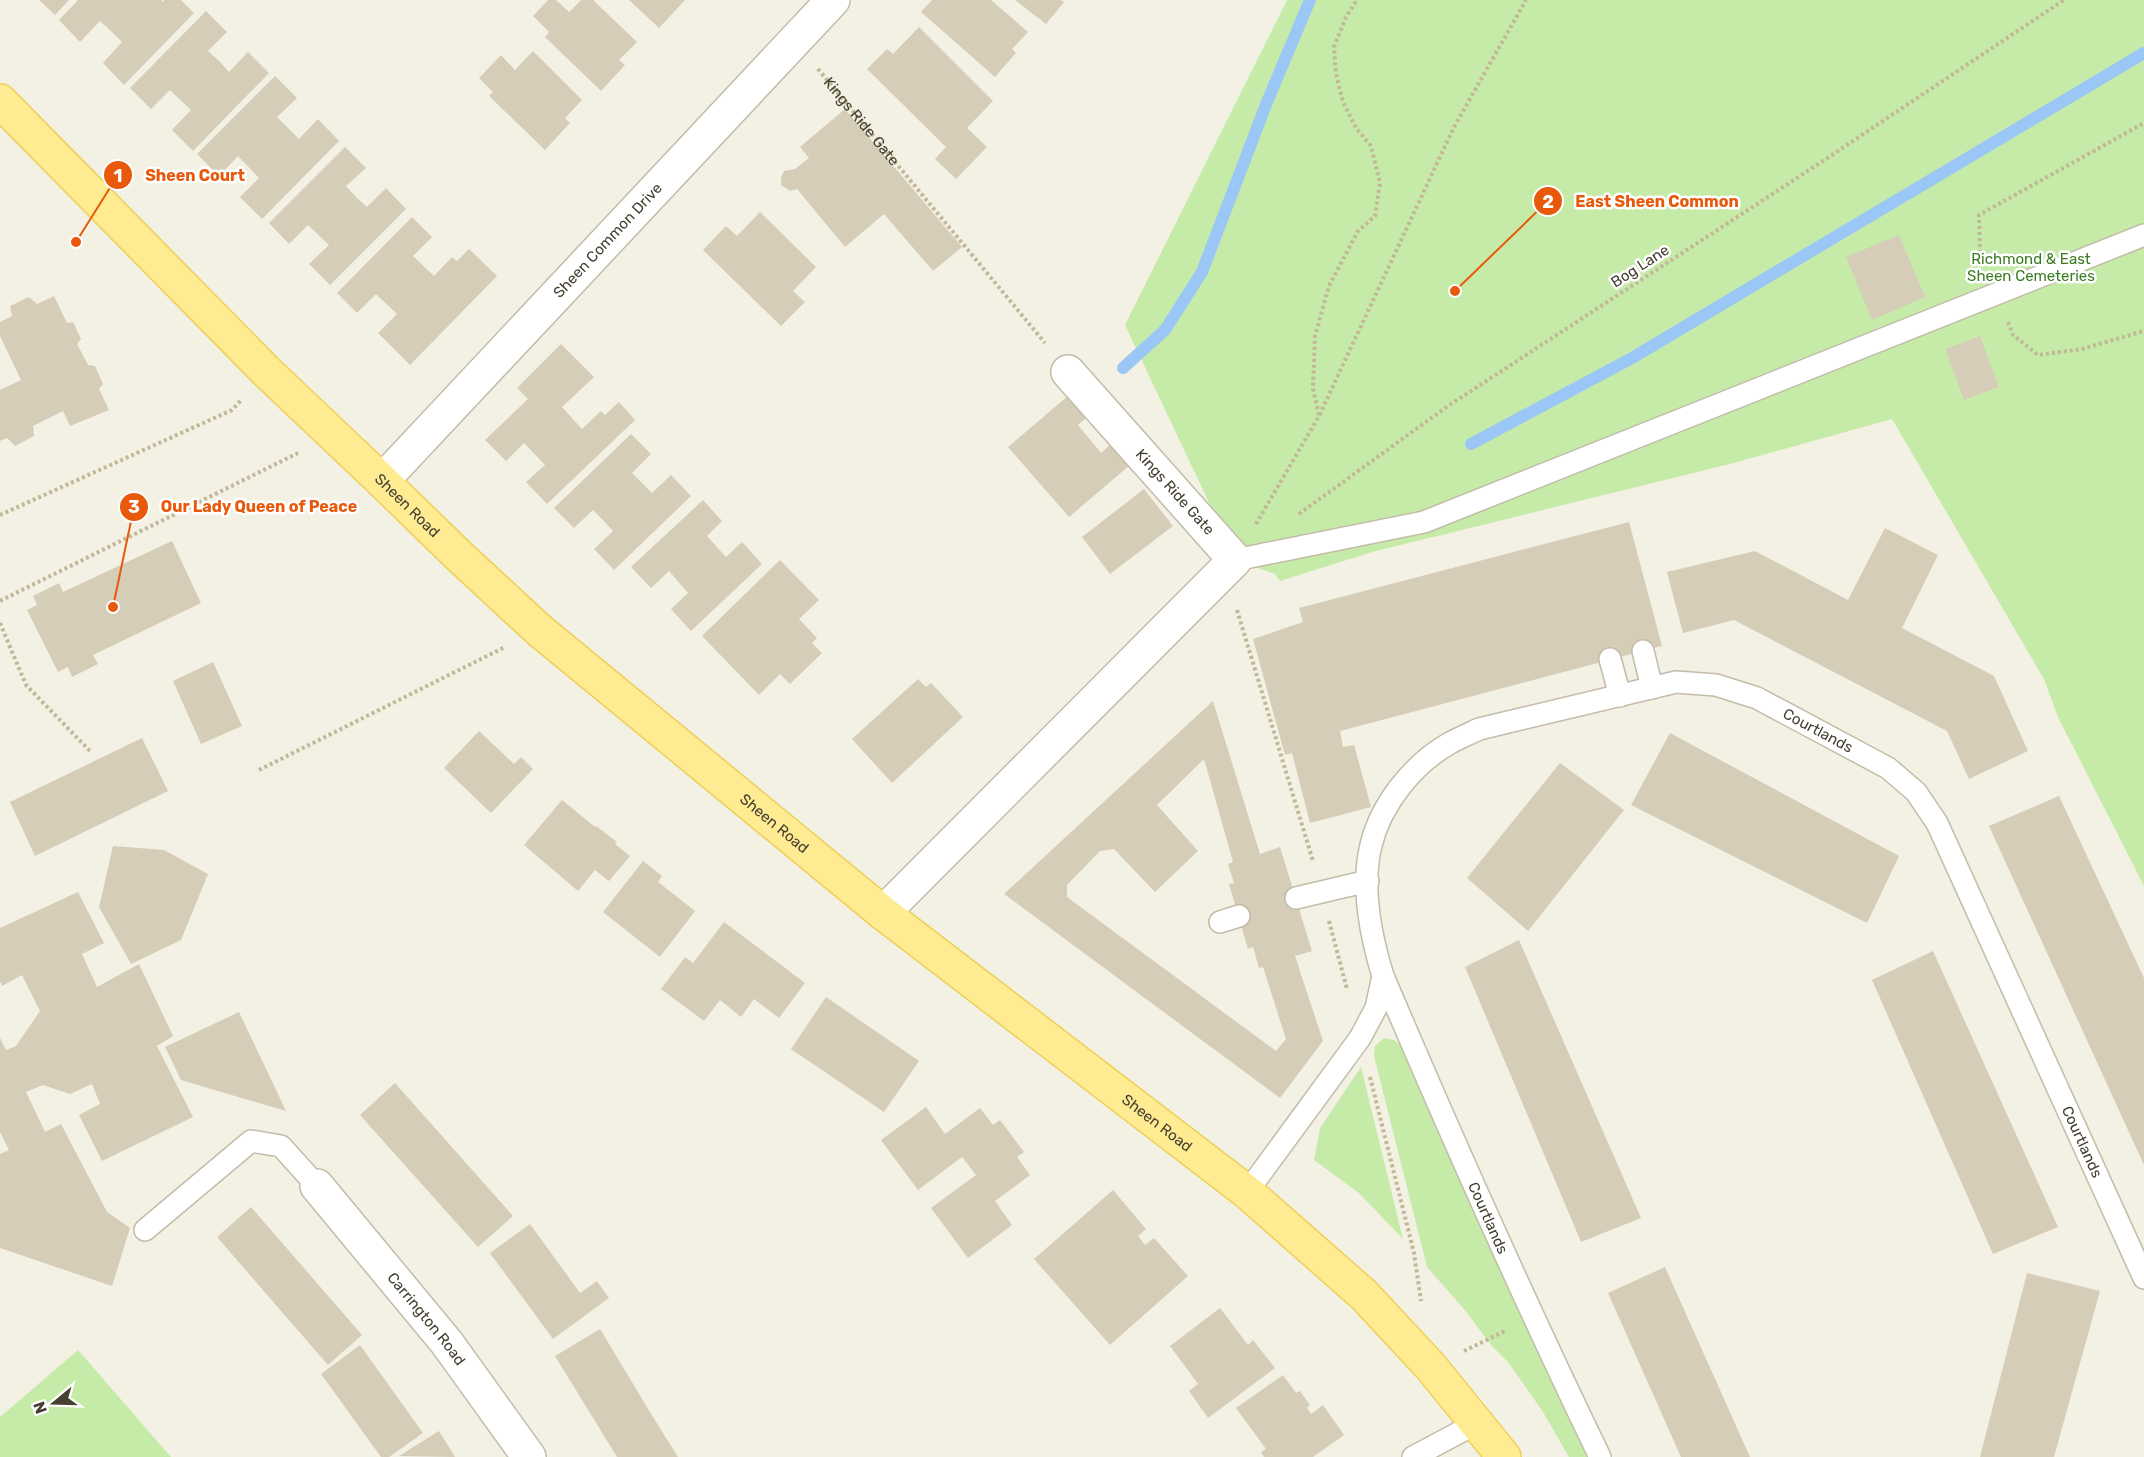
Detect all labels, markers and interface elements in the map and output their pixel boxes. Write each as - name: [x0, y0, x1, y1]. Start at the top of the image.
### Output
- street label: Kings Ride Gate: [820, 74, 903, 169]
- callout: Sheen Court: [103, 158, 257, 192]
- text: 1: [114, 165, 122, 187]
- text: Sheen Court: [145, 166, 245, 185]
- street label: Sheen Common Drive: [550, 179, 666, 301]
- callout: East Sheen Common: [1533, 184, 1751, 218]
- text: 2: [1542, 191, 1554, 213]
- text: East Sheen Common: [1575, 192, 1739, 211]
- street label: Bog Lane: [1608, 241, 1672, 291]
- park label: Richmond & East Sheen Cemeteries: [1967, 250, 2095, 285]
- street label: Kings Ride Gate: [1132, 445, 1218, 539]
- street label: Sheen Road: [371, 470, 443, 541]
- callout: Our Lady Queen of Peace: [119, 490, 370, 524]
- text: 3: [128, 496, 140, 518]
- text: Our Lady Queen of Peace: [161, 497, 357, 516]
- street label: Courtlands: [1780, 705, 1856, 757]
- street label: Sheen Road: [736, 790, 812, 857]
- street label: Sheen Road: [1118, 1090, 1196, 1156]
- street label: Courtlands: [2058, 1103, 2106, 1181]
- street label: Courtlands: [1464, 1179, 1512, 1257]
- street label: Carrington Road: [383, 1269, 469, 1369]
- north arrow: [24, 1373, 84, 1433]
- text: N: [29, 1399, 51, 1416]

